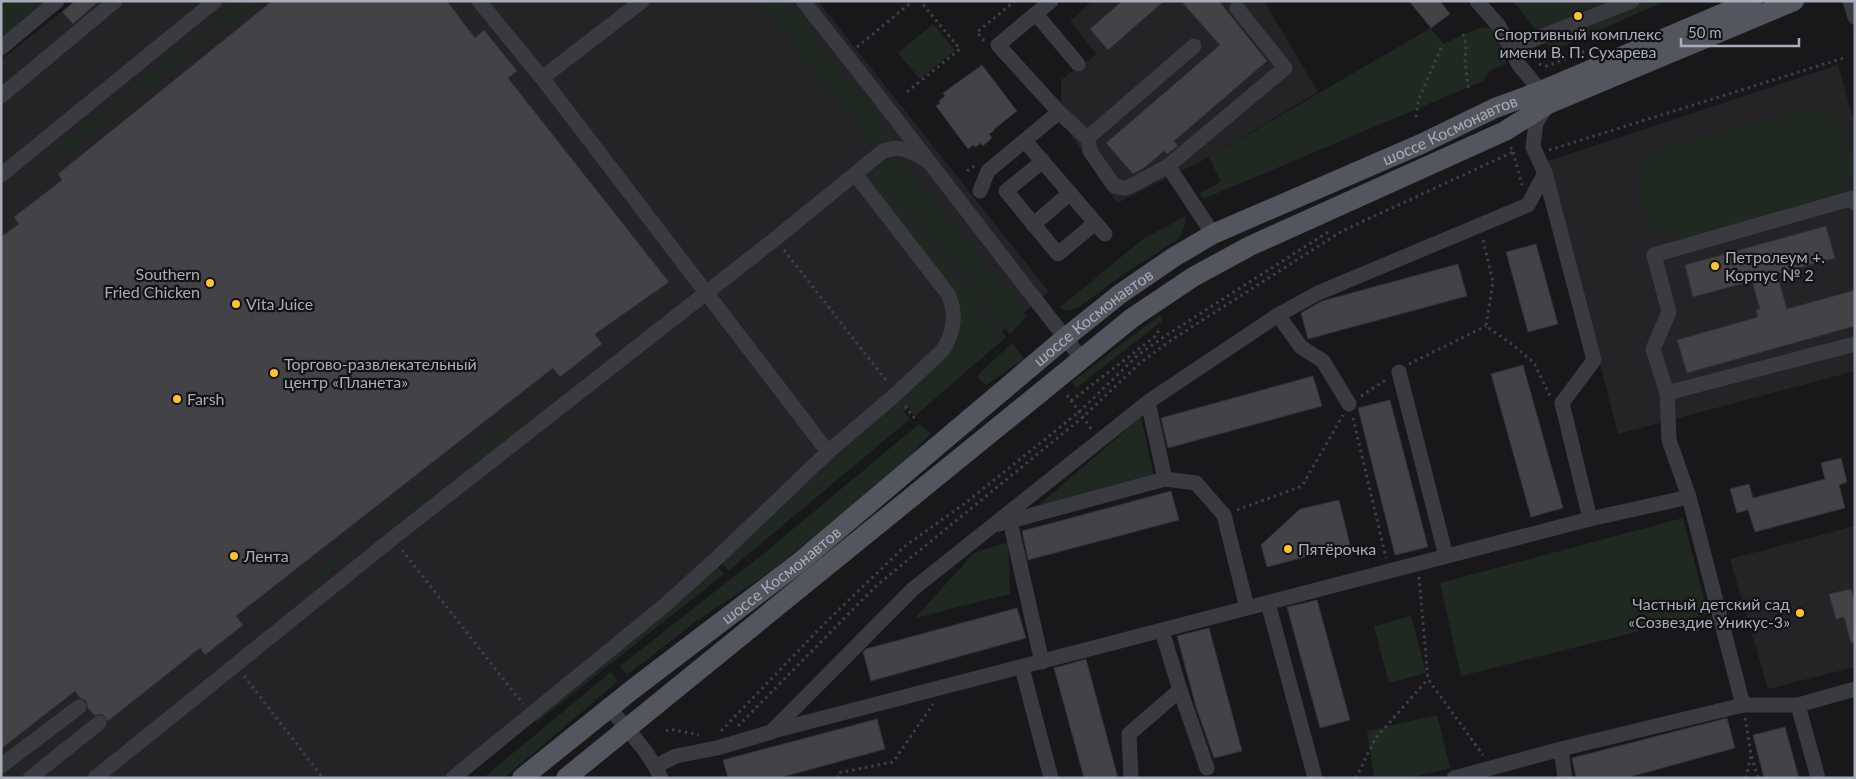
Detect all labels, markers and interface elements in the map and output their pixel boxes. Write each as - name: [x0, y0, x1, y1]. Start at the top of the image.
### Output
- marker: Спортивный комплекс имени В. П. Сухарева: [1572, 10, 1584, 22]
- scale bar: [1681, 15, 1798, 47]
- text: 50 m: [1688, 23, 1722, 41]
- place label: Спортивный комплекс имени В. П. Сухарева: [1494, 24, 1662, 61]
- street label: шоссе Космонавтов: [1379, 91, 1520, 169]
- place label: Петролеум +. Корпус № 2: [1725, 247, 1825, 284]
- marker: Петролеум +. Корпус № 2: [1709, 260, 1721, 272]
- place label: Southern Fried Chicken: [104, 264, 200, 301]
- street label: шоссе Космонавтов: [1029, 264, 1156, 370]
- marker: Southern Fried Chicken: [204, 277, 216, 289]
- place label: Vita Juice: [246, 294, 313, 313]
- marker: Vita Juice: [230, 298, 242, 310]
- place label: Торгово-развлекательный центр «Планета»: [284, 354, 477, 391]
- marker: Торгово-развлекательный центр «Планета»: [268, 367, 280, 379]
- place label: Farsh: [187, 389, 225, 408]
- marker: Farsh: [171, 393, 183, 405]
- street label: шоссе Космонавтов: [717, 522, 844, 628]
- place label: Пятёрочка: [1298, 539, 1376, 558]
- marker: Пятёрочка: [1282, 543, 1294, 555]
- place label: Лента: [243, 546, 289, 565]
- marker: Лента: [228, 550, 240, 562]
- place label: Частный детский сад «Созвездие Уникус-3»: [1628, 594, 1790, 631]
- marker: Частный детский сад «Созвездие Уникус-3»: [1794, 607, 1806, 619]

